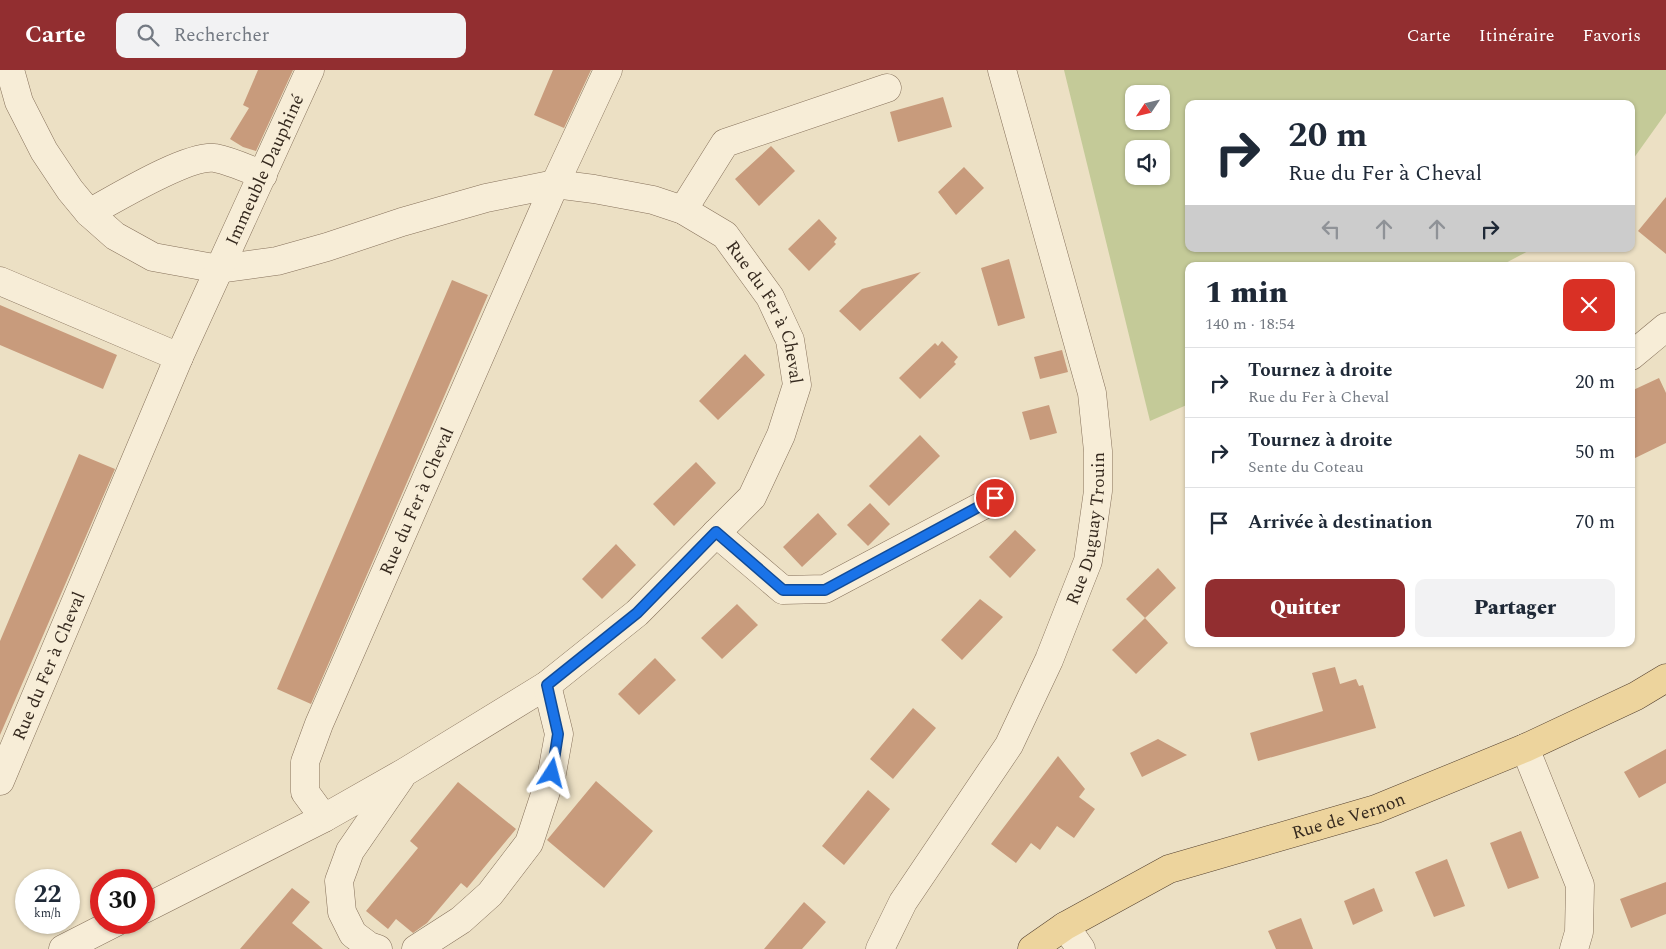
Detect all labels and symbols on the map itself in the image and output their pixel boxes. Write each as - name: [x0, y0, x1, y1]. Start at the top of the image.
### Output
- north arrow: [1125, 85, 1170, 130]
- street label: Immeuble Dauphiné: [218, 89, 311, 250]
- street label: Rue du Fer à Cheval: [719, 234, 810, 386]
- street label: Rue du Fer à Cheval: [372, 423, 461, 579]
- street label: Rue Duguay Trouin: [1059, 452, 1112, 609]
- pin: [974, 477, 1016, 519]
- street label: Rue du Fer à Cheval: [5, 587, 92, 744]
- position arrow: [525, 746, 577, 798]
- street label: Rue de Vernon: [1289, 785, 1409, 846]
- speed limit sign: 30: [90, 869, 155, 934]

